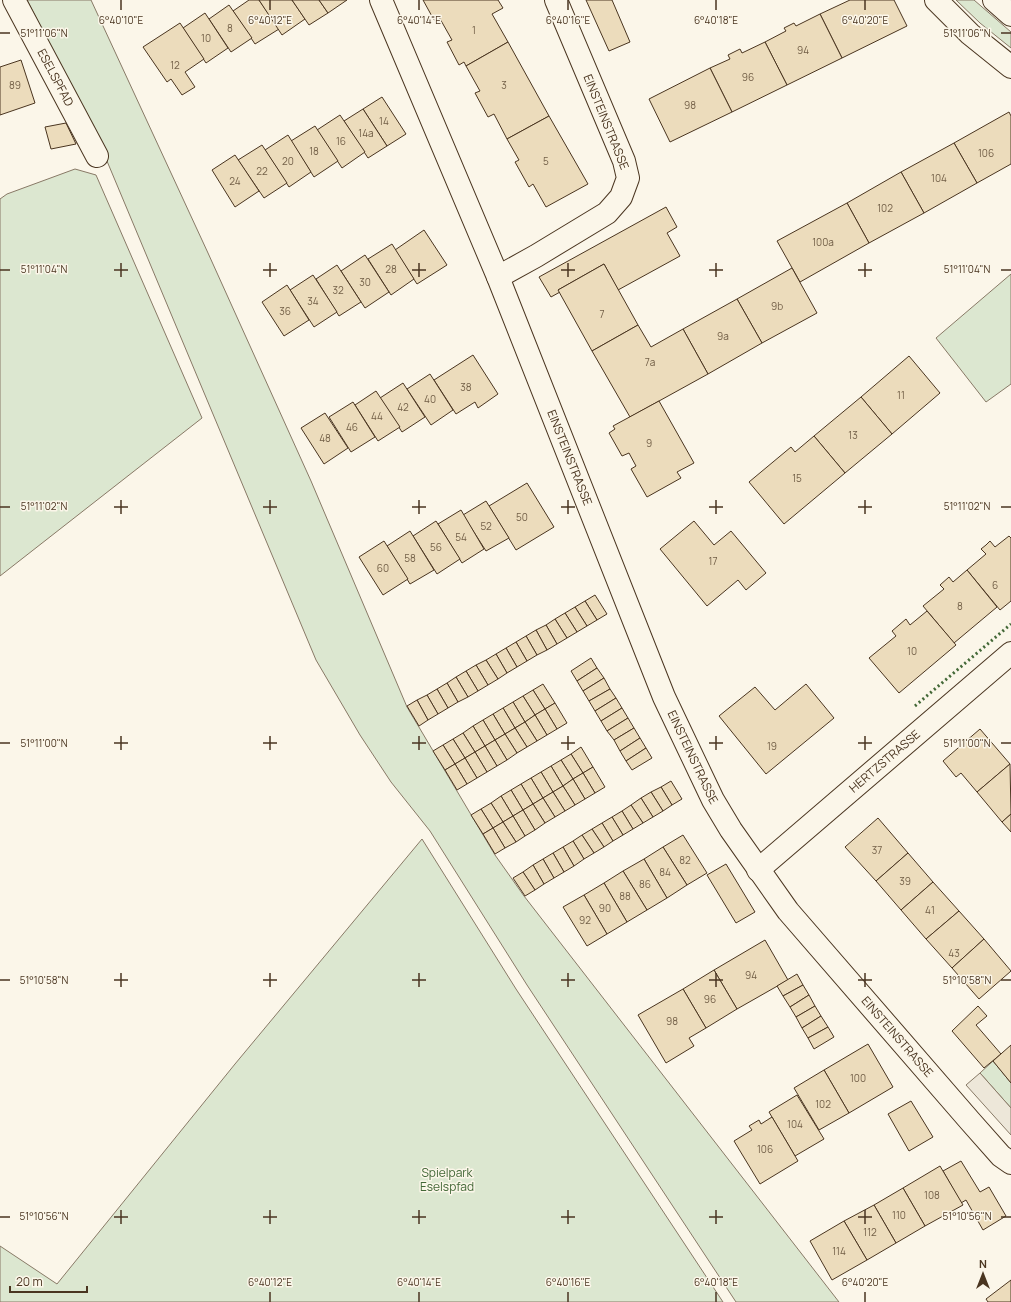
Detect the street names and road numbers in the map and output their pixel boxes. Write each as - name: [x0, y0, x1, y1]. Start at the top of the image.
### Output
- street label: ESELSPFAD: [33, 46, 78, 109]
- street label: EINSTEINSTRASSE: [580, 72, 633, 172]
- street label: EINSTEINSTRASSE: [543, 407, 597, 508]
- street label: EINSTEINSTRASSE: [664, 707, 723, 807]
- street label: HERTZSTRASSE: [845, 726, 924, 796]
- street label: EINSTEINSTRASSE: [858, 993, 937, 1081]

